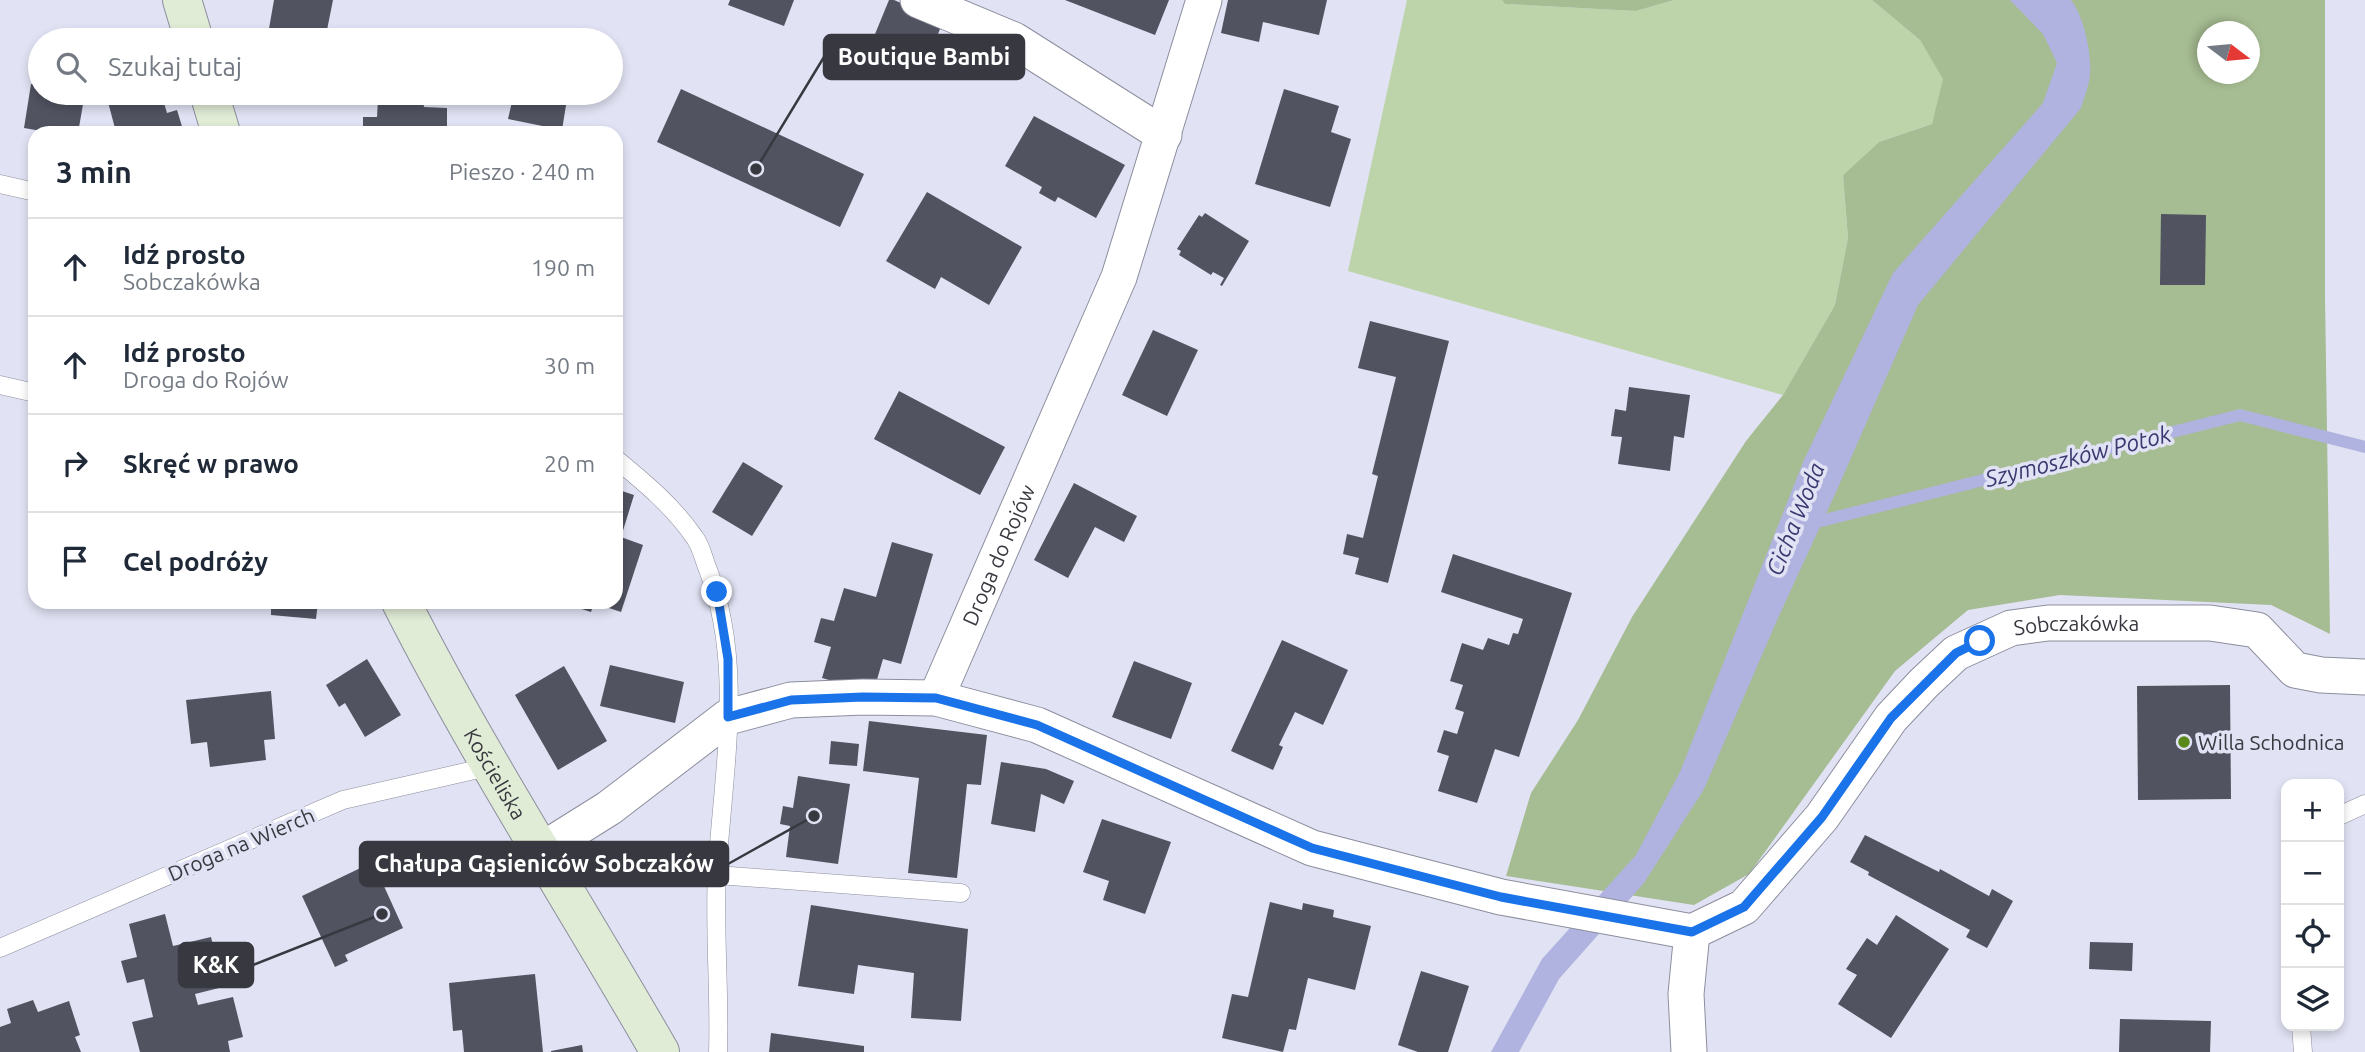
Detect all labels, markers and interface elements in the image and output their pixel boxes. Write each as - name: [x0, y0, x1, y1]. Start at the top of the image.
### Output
- north arrow: [2197, 21, 2260, 84]
- search box: [28, 28, 623, 105]
- callout: Boutique Bambi: [824, 35, 1024, 79]
- text: Boutique Bambi: [838, 44, 1010, 69]
- icon: search: [52, 48, 90, 86]
- text: Szukaj tutaj: [108, 52, 242, 81]
- text: 3 min: [56, 155, 132, 189]
- text: Pieszo · 240 m: [449, 159, 595, 184]
- text: Idź prosto: [123, 240, 246, 269]
- icon: ahead: [56, 248, 94, 286]
- text: 190 m: [531, 255, 595, 280]
- text: Sobczakówka: [123, 269, 261, 294]
- text: Idź prosto: [123, 338, 246, 367]
- icon: ahead: [56, 346, 94, 384]
- text: 30 m: [544, 353, 595, 378]
- text: Droga do Rojów: [123, 367, 289, 392]
- water label: Szymoszków Potok: [1981, 421, 2174, 491]
- icon: right: [56, 444, 94, 482]
- text: Skręć w prawo: [123, 449, 299, 478]
- text: 20 m: [544, 451, 595, 476]
- water label: Cicha Woda: [1761, 459, 1829, 579]
- street label: Droga do Rojów: [957, 481, 1039, 629]
- icon: arrive: [56, 542, 94, 580]
- text: Cel podróży: [123, 547, 268, 576]
- route end: [701, 576, 732, 607]
- street label: Sobczakówka: [2012, 611, 2139, 640]
- route start: [1964, 625, 1995, 656]
- street label: Kościeliska: [460, 724, 531, 824]
- place label: Willa Schodnica: [2198, 730, 2345, 754]
- marker: Willa Schodnica: [2176, 734, 2192, 750]
- map controls: [2281, 779, 2344, 1031]
- button: +: [2281, 779, 2344, 842]
- street label: Droga na Wierch: [164, 802, 318, 886]
- callout: Chałupa Gąsieniców Sobczaków: [360, 842, 728, 886]
- button: −: [2281, 842, 2344, 905]
- text: Chałupa Gąsieniców Sobczaków: [374, 851, 714, 877]
- button: locate: [2281, 905, 2344, 968]
- callout: K&K: [179, 943, 253, 987]
- text: K&K: [193, 952, 240, 977]
- button: layers: [2281, 968, 2344, 1031]

